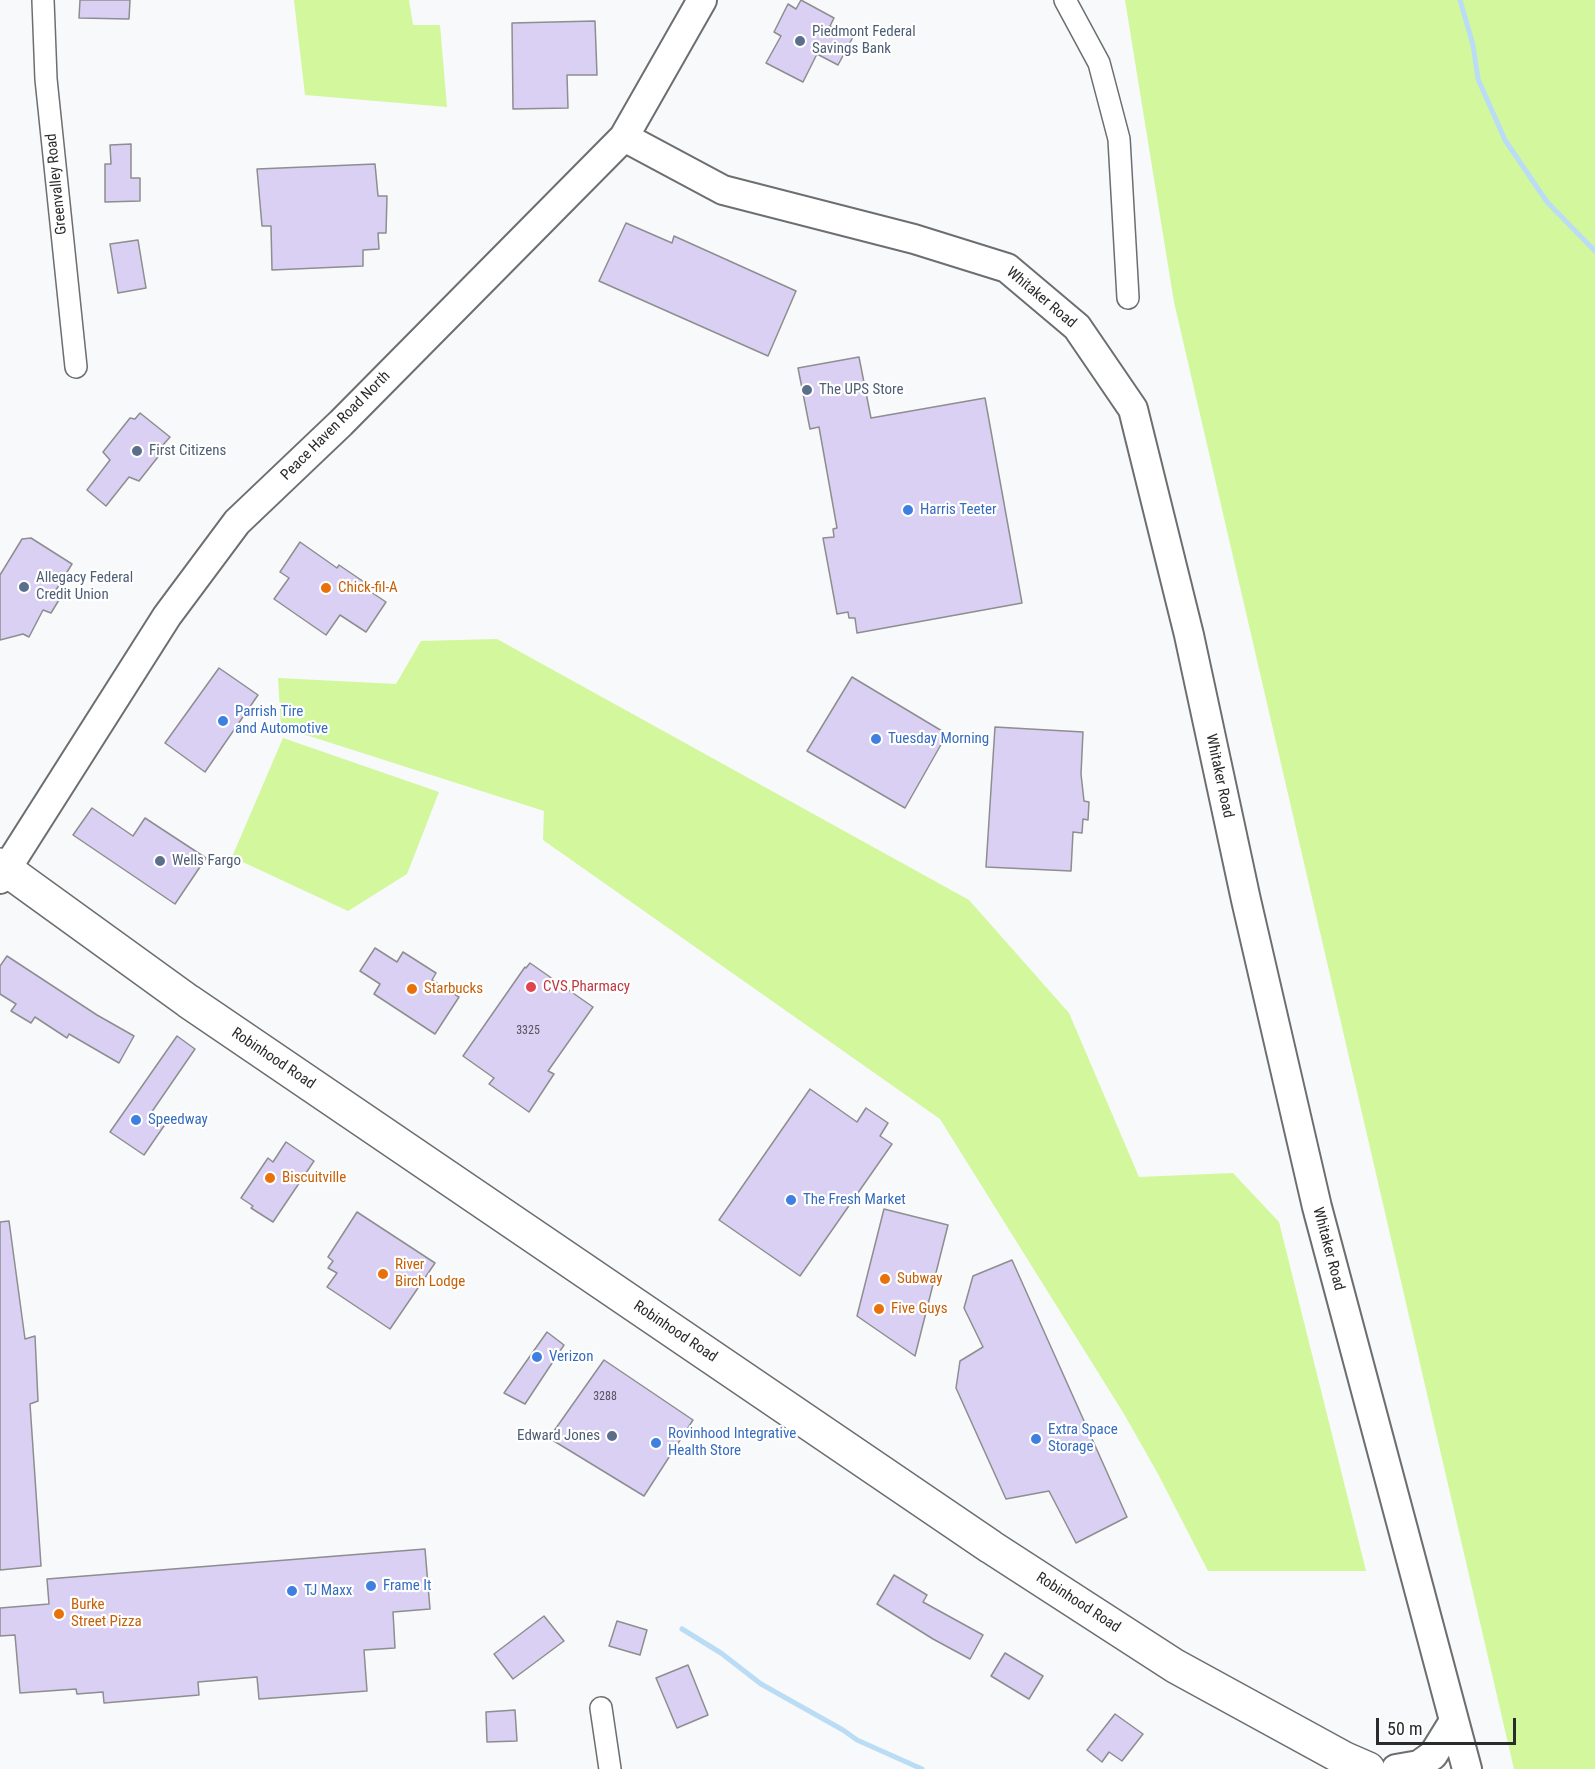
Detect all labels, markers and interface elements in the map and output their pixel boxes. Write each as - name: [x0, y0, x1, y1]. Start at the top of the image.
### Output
- place label: Piedmont Federal Savings Bank: [812, 23, 916, 58]
- marker: Piedmont Federal Savings Bank: [793, 34, 807, 48]
- street label: Greenvalley Road: [43, 132, 71, 236]
- street label: Whitaker Road: [1002, 264, 1080, 332]
- street label: Peace Haven Road North: [278, 368, 394, 484]
- place label: The UPS Store: [819, 381, 904, 399]
- marker: The UPS Store: [800, 383, 814, 397]
- place label: First Citizens: [149, 442, 226, 460]
- marker: First Citizens: [130, 444, 144, 458]
- place label: Harris Teeter: [920, 501, 997, 519]
- marker: Harris Teeter: [901, 503, 915, 517]
- place label: Allegacy Federal Credit Union: [36, 569, 133, 604]
- place label: Chick-fil-A: [338, 579, 398, 597]
- marker: Allegacy Federal Credit Union: [17, 580, 31, 594]
- marker: Chick-fil-A: [319, 581, 333, 595]
- place label: Parrish Tire and Automotive: [235, 703, 328, 738]
- marker: Parrish Tire and Automotive: [216, 714, 230, 728]
- place label: Tuesday Morning: [888, 730, 989, 748]
- marker: Tuesday Morning: [869, 732, 883, 746]
- street label: Whitaker Road: [1201, 732, 1237, 820]
- place label: Wells Fargo: [172, 852, 241, 870]
- marker: Wells Fargo: [153, 854, 167, 868]
- place label: CVS Pharmacy: [543, 978, 630, 996]
- place label: Starbucks: [424, 980, 483, 998]
- marker: CVS Pharmacy: [524, 980, 538, 994]
- marker: Starbucks: [405, 982, 419, 996]
- street label: Robinhood Road: [228, 1024, 318, 1094]
- house number: 3325: [516, 1024, 540, 1038]
- place label: Speedway: [148, 1111, 208, 1129]
- marker: Speedway: [129, 1113, 143, 1127]
- place label: Biscuitville: [282, 1169, 346, 1187]
- marker: Biscuitville: [263, 1171, 277, 1185]
- place label: The Fresh Market: [803, 1191, 906, 1209]
- marker: The Fresh Market: [784, 1193, 798, 1207]
- street label: Whitaker Road: [1308, 1205, 1348, 1293]
- place label: River Birch Lodge: [395, 1256, 465, 1291]
- marker: River Birch Lodge: [376, 1267, 390, 1281]
- place label: Subway: [897, 1270, 942, 1288]
- marker: Subway: [878, 1272, 892, 1286]
- street label: Robinhood Road: [630, 1297, 720, 1367]
- place label: Five Guys: [891, 1300, 948, 1318]
- marker: Five Guys: [872, 1302, 886, 1316]
- place label: Verizon: [549, 1348, 593, 1366]
- marker: Verizon: [530, 1350, 544, 1364]
- house number: 3288: [593, 1390, 617, 1404]
- place label: Extra Space Storage: [1048, 1421, 1118, 1456]
- place label: Rovinhood Integrative Health Store: [668, 1425, 796, 1460]
- place label: Edward Jones: [517, 1427, 600, 1445]
- marker: Edward Jones: [605, 1429, 619, 1443]
- marker: Extra Space Storage: [1029, 1432, 1043, 1446]
- marker: Rovinhood Integrative Health Store: [649, 1436, 663, 1450]
- street label: Robinhood Road: [1032, 1569, 1124, 1637]
- place label: Frame It: [383, 1577, 431, 1595]
- marker: Frame It: [364, 1579, 378, 1593]
- place label: TJ Maxx: [304, 1582, 352, 1600]
- marker: TJ Maxx: [285, 1584, 299, 1598]
- place label: Burke Street Pizza: [71, 1596, 142, 1631]
- marker: Burke Street Pizza: [52, 1607, 66, 1621]
- scale bar: [1379, 1706, 1518, 1744]
- text: 50 m: [1387, 1718, 1422, 1739]

